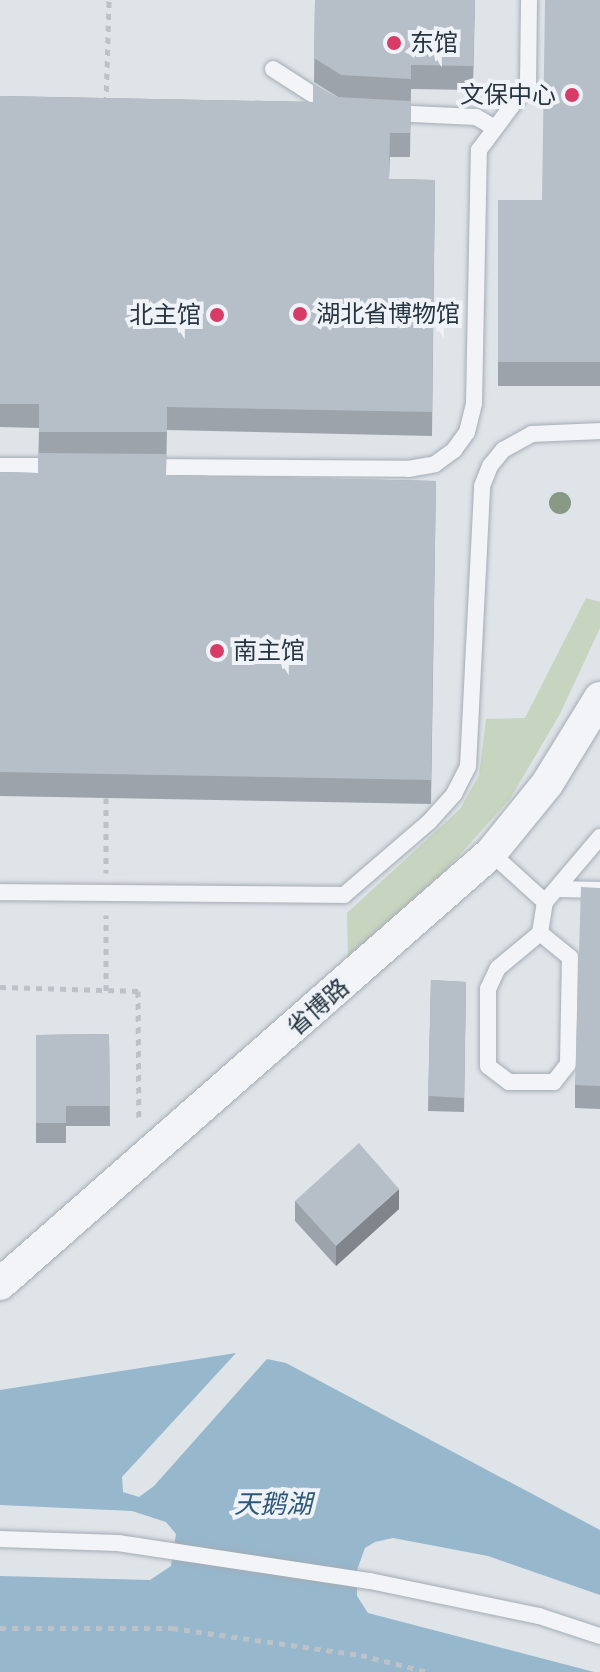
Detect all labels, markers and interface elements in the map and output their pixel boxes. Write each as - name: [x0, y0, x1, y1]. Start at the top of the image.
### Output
- place label: 东馆: [410, 29, 458, 57]
- marker: 东馆: [385, 34, 403, 52]
- place label: 文保中心: [460, 81, 556, 109]
- marker: 文保中心: [563, 86, 581, 104]
- place label: 湖北省博物馆: [316, 300, 460, 328]
- place label: 北主馆: [129, 301, 201, 329]
- marker: 湖北省博物馆: [291, 305, 309, 323]
- marker: 北主馆: [208, 306, 226, 324]
- place label: 南主馆: [233, 637, 305, 665]
- marker: 南主馆: [208, 642, 226, 660]
- street label: 省博路: [281, 973, 355, 1041]
- water label: 天鹅湖: [234, 1488, 312, 1520]

